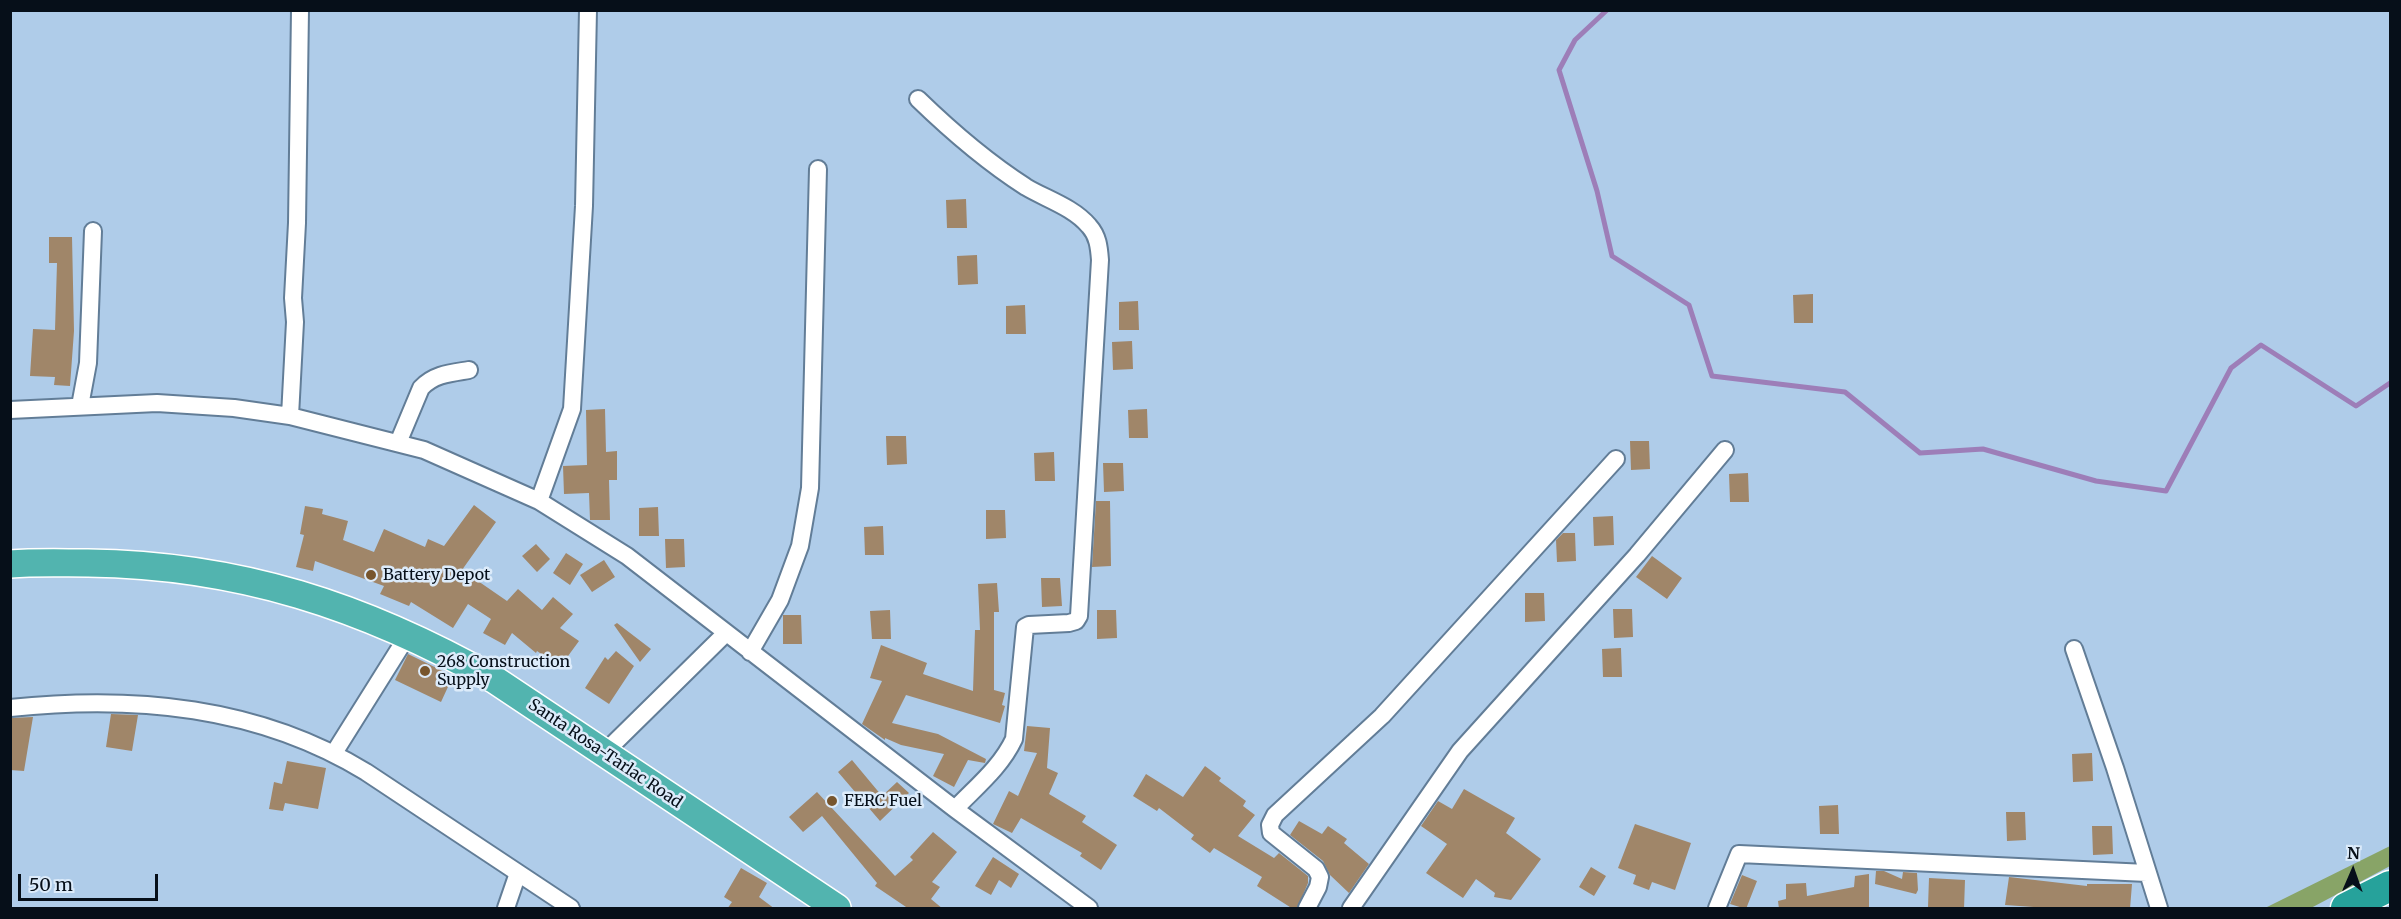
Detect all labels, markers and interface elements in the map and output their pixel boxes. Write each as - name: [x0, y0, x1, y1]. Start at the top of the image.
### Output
- place label: Battery Depot: [383, 565, 490, 585]
- marker: Battery Depot: [364, 568, 378, 582]
- place label: 268 Construction Supply: [437, 652, 570, 690]
- marker: 268 Construction Supply: [418, 664, 432, 678]
- street label: Santa Rosa-Tarlac Road: [525, 695, 685, 813]
- place label: FERC Fuel: [844, 791, 922, 811]
- marker: FERC Fuel: [825, 794, 839, 808]
- north arrow: [2323, 841, 2383, 901]
- text: N: [2347, 843, 2360, 863]
- scale bar: [21, 862, 160, 900]
- text: 50 m: [29, 873, 73, 896]

